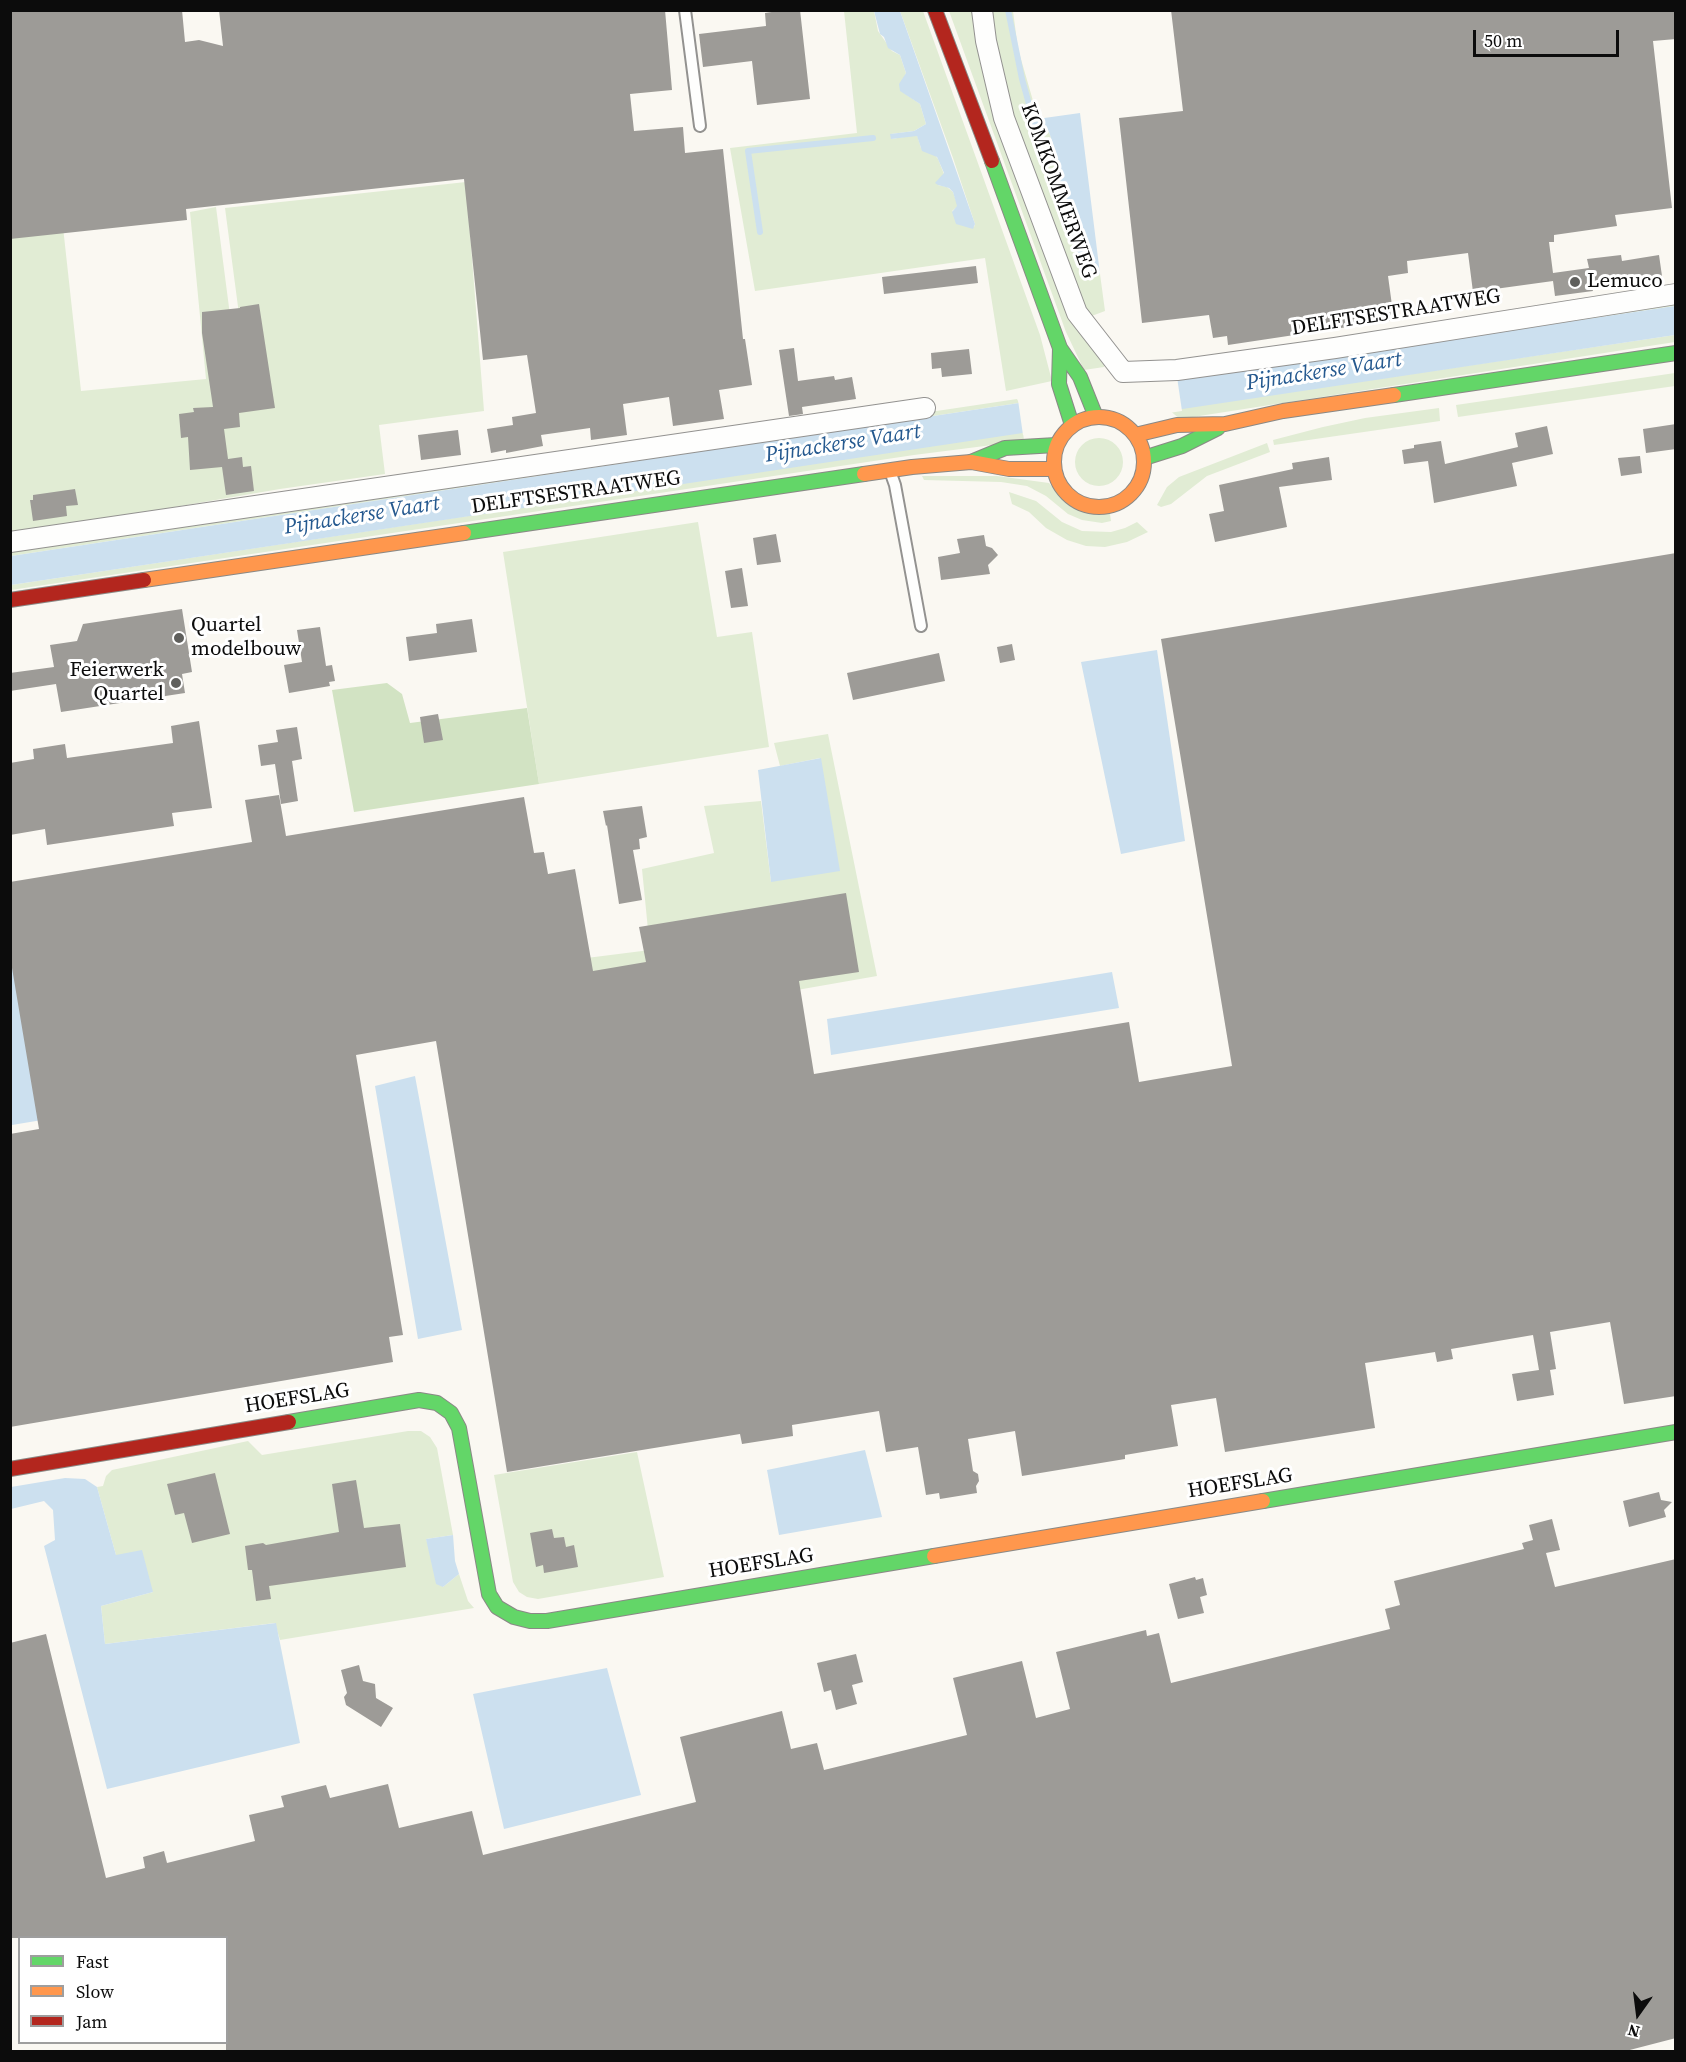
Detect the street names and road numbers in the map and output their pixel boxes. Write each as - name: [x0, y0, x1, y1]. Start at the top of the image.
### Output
- street label: KOMKOMMERWEG: [1015, 100, 1101, 282]
- street label: DELFTSESTRAATWEG: [1290, 284, 1502, 342]
- street label: DELFTSESTRAATWEG: [470, 466, 682, 520]
- street label: HOEFSLAG: [243, 1378, 351, 1420]
- street label: HOEFSLAG: [1186, 1463, 1294, 1505]
- street label: HOEFSLAG: [707, 1543, 815, 1585]

